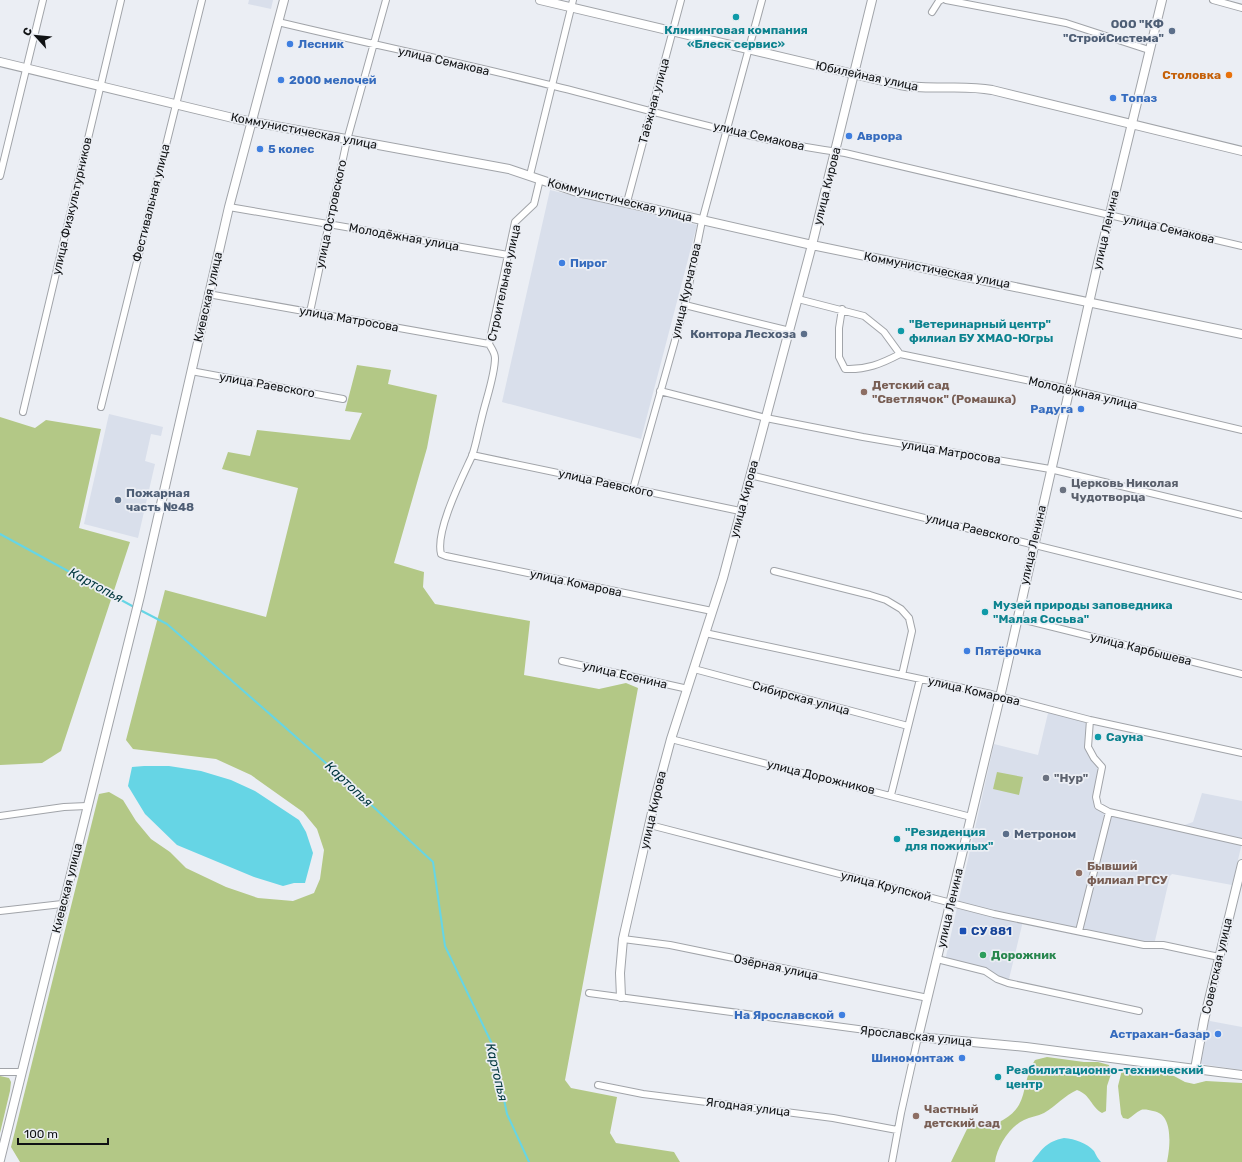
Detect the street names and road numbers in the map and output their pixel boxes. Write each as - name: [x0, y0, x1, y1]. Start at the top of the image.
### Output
- street label: улица Семакова: [397, 44, 491, 78]
- street label: Таёжная улица: [636, 57, 672, 145]
- street label: Юбилейная улица: [814, 58, 920, 94]
- street label: Коммунистическая улица: [230, 110, 378, 152]
- street label: улица Семакова: [712, 119, 806, 153]
- street label: улица Физкультурников: [49, 135, 95, 276]
- street label: Фестивальная улица: [130, 142, 172, 264]
- street label: улица Кирова: [811, 146, 843, 226]
- street label: улица Островского: [313, 158, 349, 270]
- street label: Коммунистическая улица: [546, 175, 694, 225]
- street label: улица Ленина: [1090, 189, 1122, 271]
- street label: улица Семакова: [1122, 212, 1216, 246]
- street label: Молодёжная улица: [348, 220, 460, 254]
- street label: Строительная улица: [485, 223, 523, 343]
- street label: улица Курчатова: [668, 242, 704, 340]
- street label: Коммунистическая улица: [863, 249, 1011, 291]
- street label: Киевская улица: [191, 251, 225, 343]
- street label: улица Матросова: [298, 303, 400, 335]
- street label: улица Раевского: [218, 370, 316, 400]
- street label: Молодёжная улица: [1027, 374, 1139, 412]
- street label: улица Матросова: [900, 437, 1002, 467]
- street label: улица Кирова: [727, 459, 761, 539]
- street label: улица Раевского: [557, 466, 655, 500]
- street label: улица Ленина: [1017, 504, 1049, 586]
- street label: улица Раевского: [924, 510, 1022, 548]
- street label: улица Комарова: [529, 566, 623, 600]
- street label: улица Карбышева: [1089, 630, 1193, 668]
- street label: улица Есенина: [581, 658, 669, 692]
- street label: улица Комарова: [927, 674, 1021, 708]
- street label: Сибирская улица: [751, 678, 851, 718]
- street label: улица Дорожников: [766, 757, 877, 797]
- street label: улица Кирова: [637, 770, 669, 850]
- street label: Киевская улица: [49, 842, 85, 934]
- street label: улица Ленина: [934, 867, 966, 949]
- street label: улица Крупской: [839, 868, 933, 904]
- street label: Советская улица: [1199, 917, 1235, 1015]
- street label: Озёрная улица: [732, 951, 820, 983]
- street label: Ярославская улица: [859, 1023, 973, 1049]
- street label: Ягодная улица: [705, 1095, 791, 1119]

